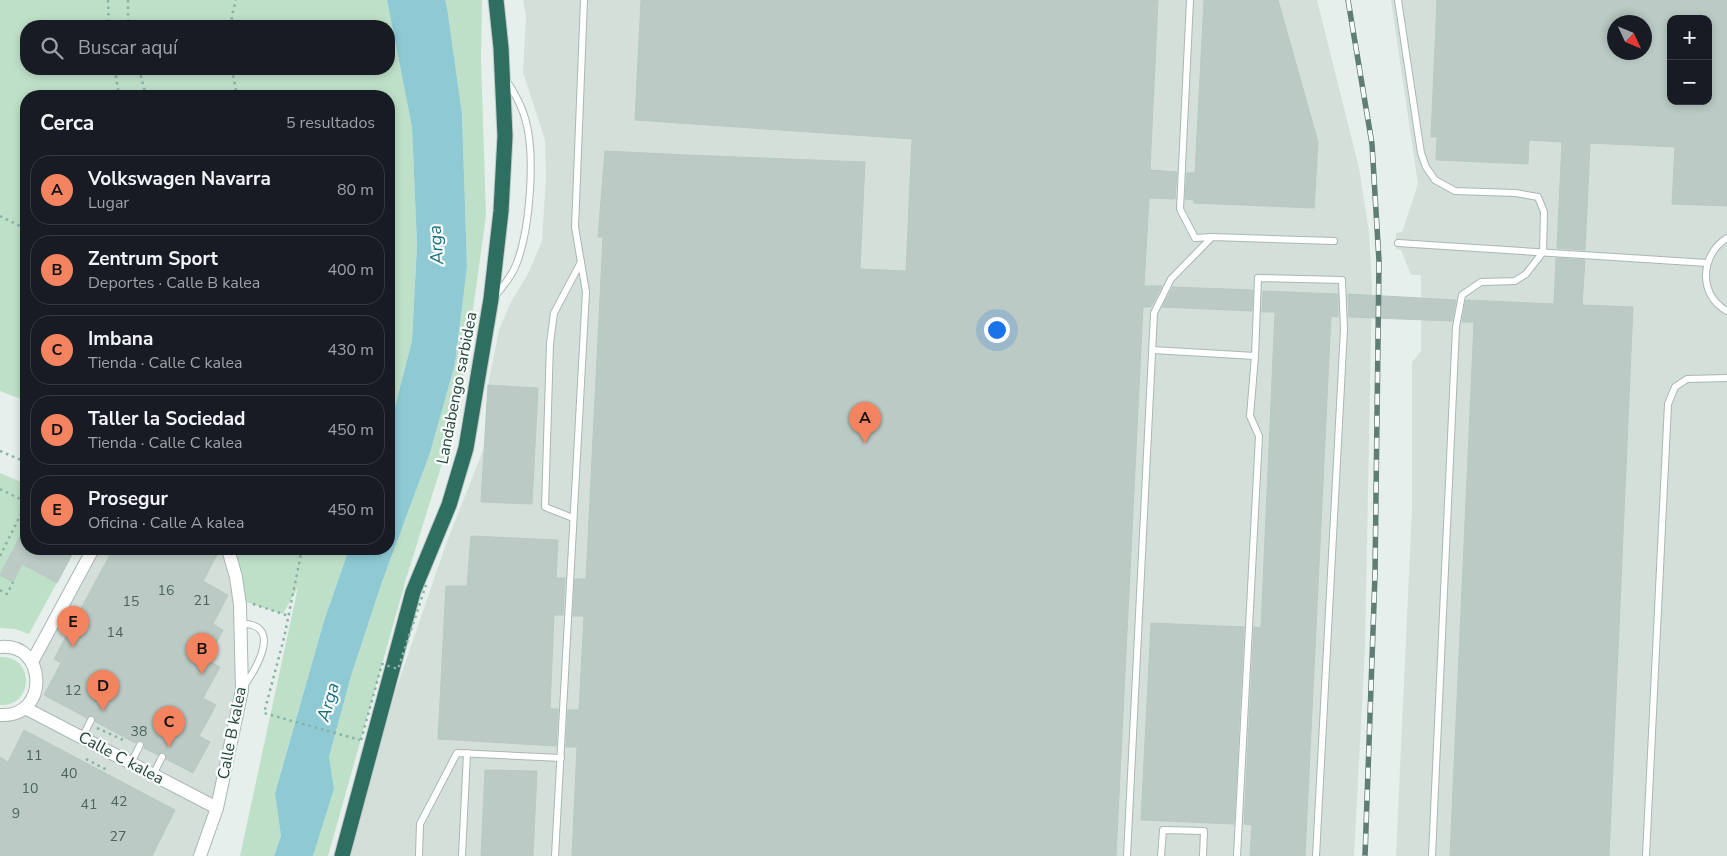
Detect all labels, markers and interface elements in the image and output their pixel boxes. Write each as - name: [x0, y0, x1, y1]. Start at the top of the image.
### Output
- north arrow: [1607, 15, 1652, 60]
- map controls: [1667, 15, 1712, 105]
- button: +: [1667, 15, 1712, 60]
- search box: [20, 20, 395, 75]
- icon: search: [38, 34, 66, 62]
- text: Buscar aquí: [78, 35, 177, 61]
- button: −: [1667, 60, 1712, 105]
- text: Cerca: [40, 109, 94, 137]
- text: 5 resultados: [286, 112, 375, 134]
- text: Volkswagen Navarra: [88, 166, 271, 192]
- text: A: [51, 179, 63, 201]
- text: 80 m: [337, 179, 374, 201]
- text: Lugar: [88, 192, 129, 214]
- water label: Arga: [423, 224, 449, 267]
- text: Zentrum Sport: [88, 246, 218, 272]
- text: B: [51, 259, 63, 281]
- text: 400 m: [327, 259, 374, 281]
- text: Deportes · Calle B kalea: [88, 272, 260, 294]
- street label: Landabengo sarbidea: [431, 310, 483, 466]
- your location: [984, 317, 1010, 343]
- text: Imbana: [88, 326, 153, 352]
- text: C: [52, 339, 62, 361]
- text: 430 m: [327, 339, 374, 361]
- text: Tienda · Calle C kalea: [88, 352, 243, 374]
- pin: A: [849, 402, 881, 443]
- text: Taller la Sociedad: [88, 406, 245, 432]
- text: D: [51, 419, 63, 441]
- text: 450 m: [327, 419, 374, 441]
- text: Tienda · Calle C kalea: [88, 432, 243, 454]
- text: Prosegur: [88, 486, 168, 512]
- text: E: [52, 499, 62, 521]
- text: 450 m: [327, 499, 374, 521]
- text: Oficina · Calle A kalea: [88, 512, 245, 534]
- house number: 16: [158, 581, 174, 600]
- house number: 21: [194, 591, 210, 610]
- house number: 15: [123, 592, 139, 611]
- pin: E: [57, 606, 89, 647]
- house number: 14: [107, 623, 123, 642]
- pin: B: [186, 633, 218, 674]
- pin: D: [87, 670, 119, 711]
- water label: Arga: [311, 680, 345, 725]
- house number: 12: [65, 681, 81, 700]
- street label: Calle B kalea: [212, 685, 252, 781]
- pin: C: [153, 706, 185, 747]
- house number: 38: [131, 722, 147, 741]
- street label: Calle C kalea: [74, 726, 168, 790]
- house number: 11: [26, 746, 42, 765]
- house number: 40: [61, 764, 77, 783]
- house number: 10: [22, 779, 38, 798]
- house number: 42: [111, 792, 127, 811]
- house number: 41: [81, 795, 97, 814]
- house number: 9: [12, 804, 20, 823]
- house number: 27: [110, 827, 126, 846]

